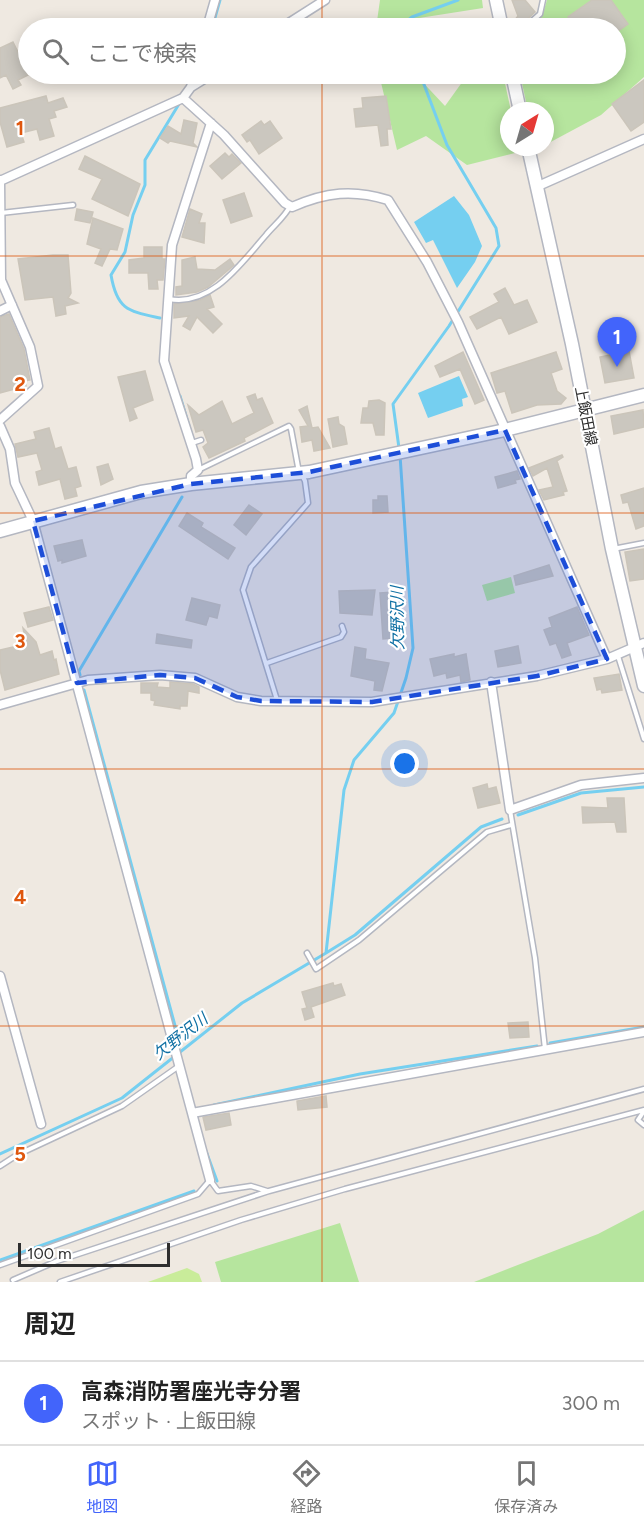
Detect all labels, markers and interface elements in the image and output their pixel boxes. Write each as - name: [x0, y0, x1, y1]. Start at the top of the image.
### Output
- search box: [18, 18, 626, 84]
- icon: search: [39, 35, 72, 68]
- text: ここで検索: [87, 40, 197, 67]
- north arrow: [500, 102, 554, 156]
- text: 1: [16, 116, 24, 140]
- pin: 1: [598, 318, 636, 367]
- text: 2: [14, 372, 26, 396]
- street label: 上飯田線: [571, 385, 601, 447]
- water label: 欠野沢川: [387, 584, 408, 650]
- text: 3: [14, 629, 26, 653]
- your location: [390, 749, 419, 778]
- text: 4: [14, 885, 27, 909]
- water label: 欠野沢川: [149, 1008, 213, 1064]
- text: 5: [14, 1142, 26, 1166]
- scale bar: [18, 1240, 170, 1268]
- text: 100 m: [27, 1244, 72, 1263]
- text: 周辺: [24, 1308, 76, 1340]
- text: 高森消防署座光寺分署: [81, 1378, 301, 1405]
- text: 1: [39, 1391, 48, 1415]
- text: 300 m: [562, 1391, 620, 1415]
- text: スポット · 上飯田線: [81, 1409, 256, 1433]
- tab: 地図: [86, 1457, 119, 1517]
- tab: 経路: [290, 1457, 323, 1517]
- tab: 保存済み: [494, 1457, 558, 1517]

